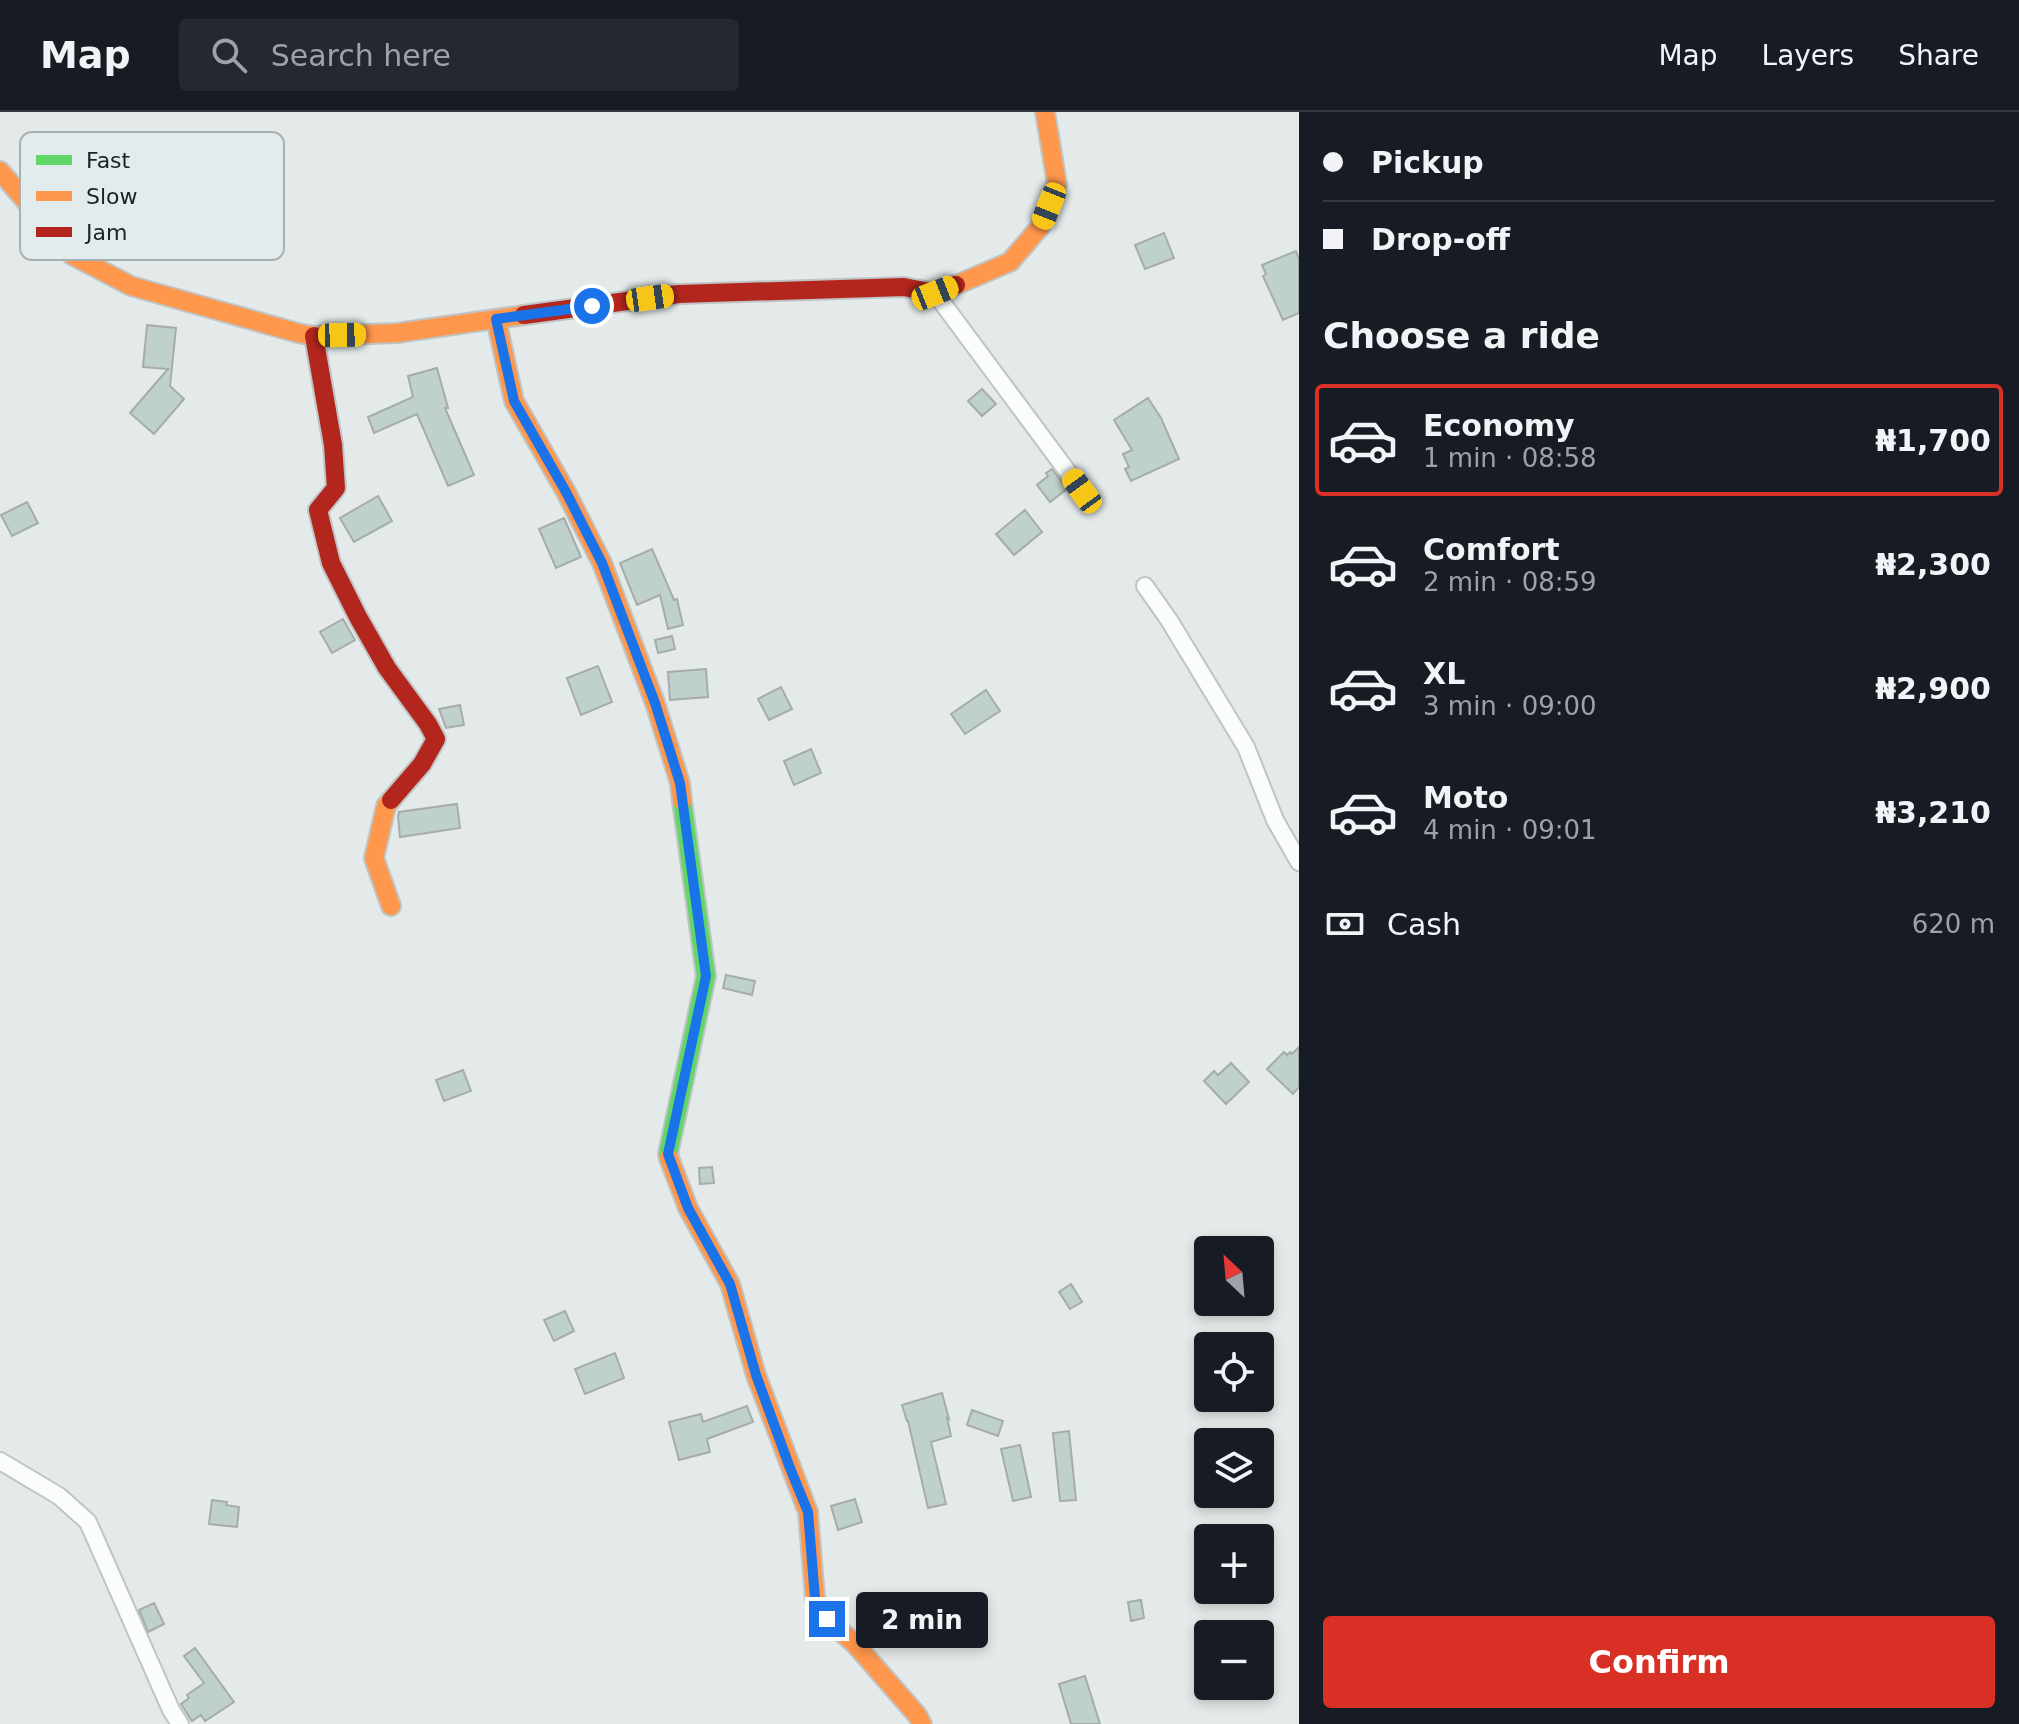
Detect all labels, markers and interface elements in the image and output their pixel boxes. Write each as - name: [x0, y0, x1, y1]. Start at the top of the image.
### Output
- search box: [179, 19, 739, 91]
- text: Map: [40, 33, 131, 77]
- icon: search: [207, 33, 251, 77]
- text: Search here: [271, 38, 451, 73]
- text: Map: [1658, 39, 1718, 72]
- text: Layers: [1762, 39, 1854, 72]
- text: Share: [1898, 39, 1979, 72]
- legend: [20, 132, 284, 260]
- text: Pickup: [1371, 145, 1484, 180]
- text: Fast: [86, 148, 131, 173]
- car: [1029, 179, 1069, 233]
- text: Slow: [86, 184, 138, 209]
- text: Jam: [84, 220, 127, 245]
- text: Drop-off: [1371, 222, 1510, 257]
- car: [908, 273, 962, 313]
- car: [625, 283, 675, 313]
- route start: [574, 288, 610, 324]
- text: Choose a ride: [1323, 315, 1600, 356]
- car: [318, 323, 366, 347]
- icon: car: [1327, 404, 1399, 476]
- text: Economy: [1423, 408, 1575, 443]
- text: ₦1,700: [1875, 423, 1991, 458]
- text: 1 min · 08:58: [1423, 443, 1597, 473]
- car: [1058, 465, 1106, 517]
- icon: car: [1327, 528, 1399, 600]
- text: Comfort: [1423, 532, 1560, 567]
- text: ₦2,300: [1875, 547, 1991, 582]
- text: 2 min · 08:59: [1423, 567, 1597, 597]
- icon: car: [1327, 652, 1399, 724]
- text: XL: [1423, 656, 1465, 691]
- text: ₦2,900: [1875, 671, 1991, 706]
- text: 3 min · 09:00: [1423, 691, 1597, 721]
- icon: car: [1327, 776, 1399, 848]
- text: Moto: [1423, 780, 1508, 815]
- text: ₦3,210: [1875, 795, 1991, 830]
- text: 4 min · 09:01: [1423, 815, 1597, 845]
- icon: cash: [1323, 902, 1367, 946]
- text: Cash: [1387, 907, 1461, 942]
- text: 620 m: [1912, 909, 1995, 939]
- north arrow: [1194, 1236, 1274, 1316]
- map controls: [1194, 1236, 1274, 1700]
- button: locate: [1194, 1332, 1274, 1412]
- button: layers: [1194, 1428, 1274, 1508]
- button: +: [1194, 1524, 1274, 1604]
- callout: 2 min: [855, 1591, 987, 1647]
- route end: [809, 1601, 845, 1637]
- text: 2 min: [881, 1605, 963, 1635]
- button: Confirm: [1323, 1616, 1995, 1708]
- button: −: [1194, 1620, 1274, 1700]

